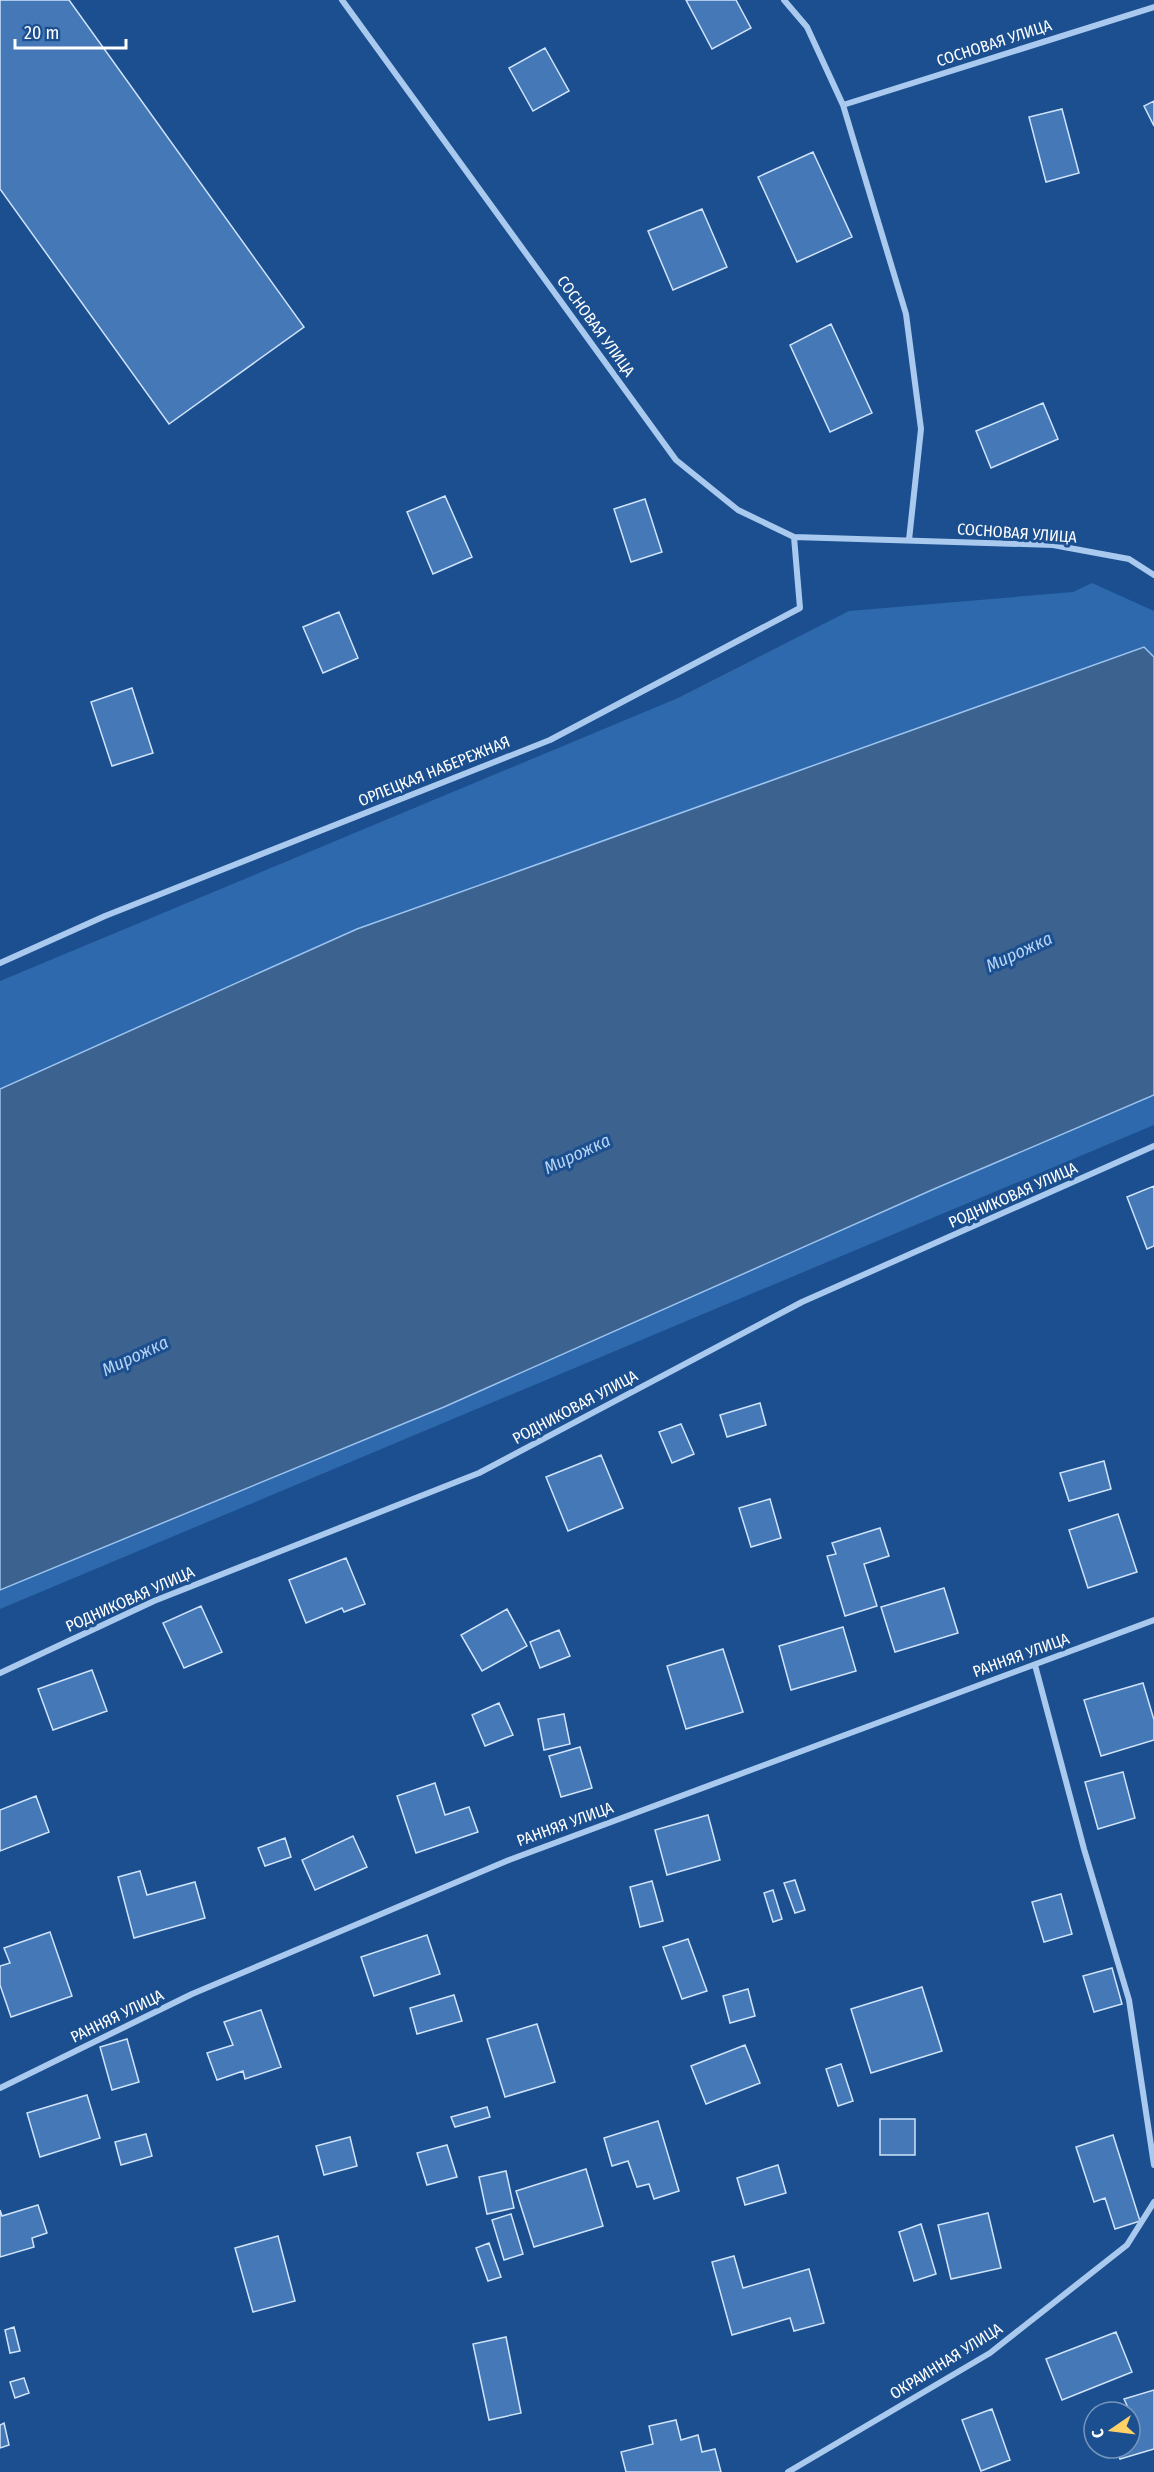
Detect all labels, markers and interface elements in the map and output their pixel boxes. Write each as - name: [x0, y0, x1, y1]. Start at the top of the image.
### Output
- scale bar: [15, 12, 126, 50]
- street label: СОСНОВАЯ УЛИЦА: [934, 15, 1055, 71]
- text: 20 m: [24, 22, 59, 44]
- street label: СОСНОВАЯ УЛИЦА: [553, 272, 639, 381]
- street label: СОСНОВАЯ УЛИЦА: [956, 519, 1078, 547]
- street label: ОРЛЕЦКАЯ НАБЕРЕЖНАЯ: [355, 732, 513, 810]
- water label: Мирожка: [982, 927, 1056, 977]
- water label: Мирожка: [540, 1129, 614, 1179]
- street label: РОДНИКОВАЯ УЛИЦА: [946, 1158, 1081, 1232]
- water label: Мирожка: [98, 1331, 172, 1381]
- street label: РОДНИКОВАЯ УЛИЦА: [509, 1366, 641, 1448]
- street label: РОДНИКОВАЯ УЛИЦА: [63, 1562, 198, 1636]
- street label: РАННЯЯ УЛИЦА: [970, 1629, 1072, 1681]
- street label: РАННЯЯ УЛИЦА: [514, 1798, 616, 1850]
- street label: РАННЯЯ УЛИЦА: [67, 1985, 167, 2047]
- street label: ОКРАИННАЯ УЛИЦА: [886, 2318, 1006, 2403]
- north arrow: [1082, 2400, 1142, 2460]
- text: С: [1088, 2427, 1108, 2440]

